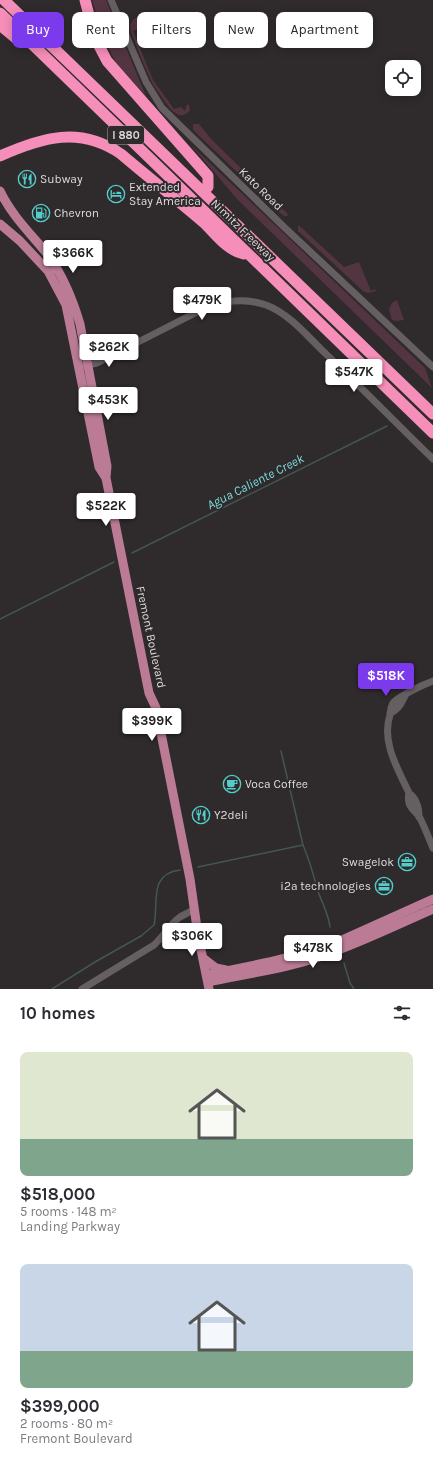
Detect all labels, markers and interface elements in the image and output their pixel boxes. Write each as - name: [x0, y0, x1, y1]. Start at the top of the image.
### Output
- chip: Buy: [12, 12, 64, 48]
- chip: Rent: [72, 12, 129, 48]
- chip: Filters: [137, 12, 206, 48]
- chip: New: [214, 12, 268, 48]
- chip: Apartment: [276, 12, 373, 48]
- map controls: [385, 60, 421, 96]
- button: locate: [385, 60, 421, 96]
- road number: I 880: [108, 126, 144, 144]
- street label: Kato Road: [236, 165, 286, 213]
- restaurant icon: Subway: [17, 169, 37, 189]
- place label: Subway: [40, 172, 83, 186]
- place label: Extended Stay America: [129, 180, 201, 208]
- hotel icon: Extended Stay America: [106, 184, 126, 204]
- street label: Nimitz Freeway: [208, 196, 278, 264]
- fuel station icon: Chevron: [31, 203, 51, 223]
- place label: Chevron: [54, 206, 99, 220]
- pin: $366K: [45, 240, 101, 274]
- text: $366K: [52, 245, 94, 260]
- pin: $479K: [174, 287, 230, 321]
- text: $479K: [182, 292, 222, 307]
- pin: $262K: [81, 334, 137, 368]
- text: $262K: [88, 339, 130, 354]
- pin: $547K: [326, 359, 382, 393]
- text: $547K: [334, 364, 374, 379]
- pin: $453K: [80, 387, 136, 421]
- text: $453K: [88, 392, 128, 407]
- water label: Agua Caliente Creek: [204, 450, 307, 512]
- pin: $522K: [78, 493, 134, 527]
- text: $522K: [86, 498, 126, 513]
- street label: Fremont Boulevard: [133, 585, 169, 689]
- pin: $518K: [358, 663, 414, 697]
- text: $518K: [367, 668, 405, 683]
- pin: $399K: [124, 708, 180, 742]
- text: $399K: [131, 713, 173, 728]
- cafe icon: Voca Coffee: [222, 774, 242, 794]
- place label: Voca Coffee: [245, 777, 308, 791]
- restaurant icon: Y2deli: [191, 805, 211, 825]
- place label: Y2deli: [214, 808, 248, 822]
- office icon: Swagelok: [397, 852, 417, 872]
- place label: Swagelok: [342, 855, 394, 869]
- office icon: i2a technologies: [374, 876, 394, 896]
- place label: i2a technologies: [280, 879, 371, 893]
- pin: $306K: [164, 923, 220, 957]
- text: $306K: [171, 928, 213, 943]
- pin: $478K: [285, 935, 341, 969]
- text: $478K: [293, 940, 333, 955]
- icon: filters: [391, 1002, 413, 1024]
- text: 10 homes: [20, 1003, 95, 1023]
- icon: home: [181, 1078, 253, 1150]
- text: $518,000: [20, 1184, 95, 1204]
- text: 5 rooms · 148 m²: [20, 1204, 117, 1219]
- text: Landing Parkway: [20, 1219, 120, 1234]
- icon: home: [181, 1290, 253, 1362]
- text: $399,000: [20, 1396, 100, 1416]
- text: 2 rooms · 80 m²: [20, 1416, 113, 1431]
- text: Fremont Boulevard: [20, 1431, 133, 1446]

